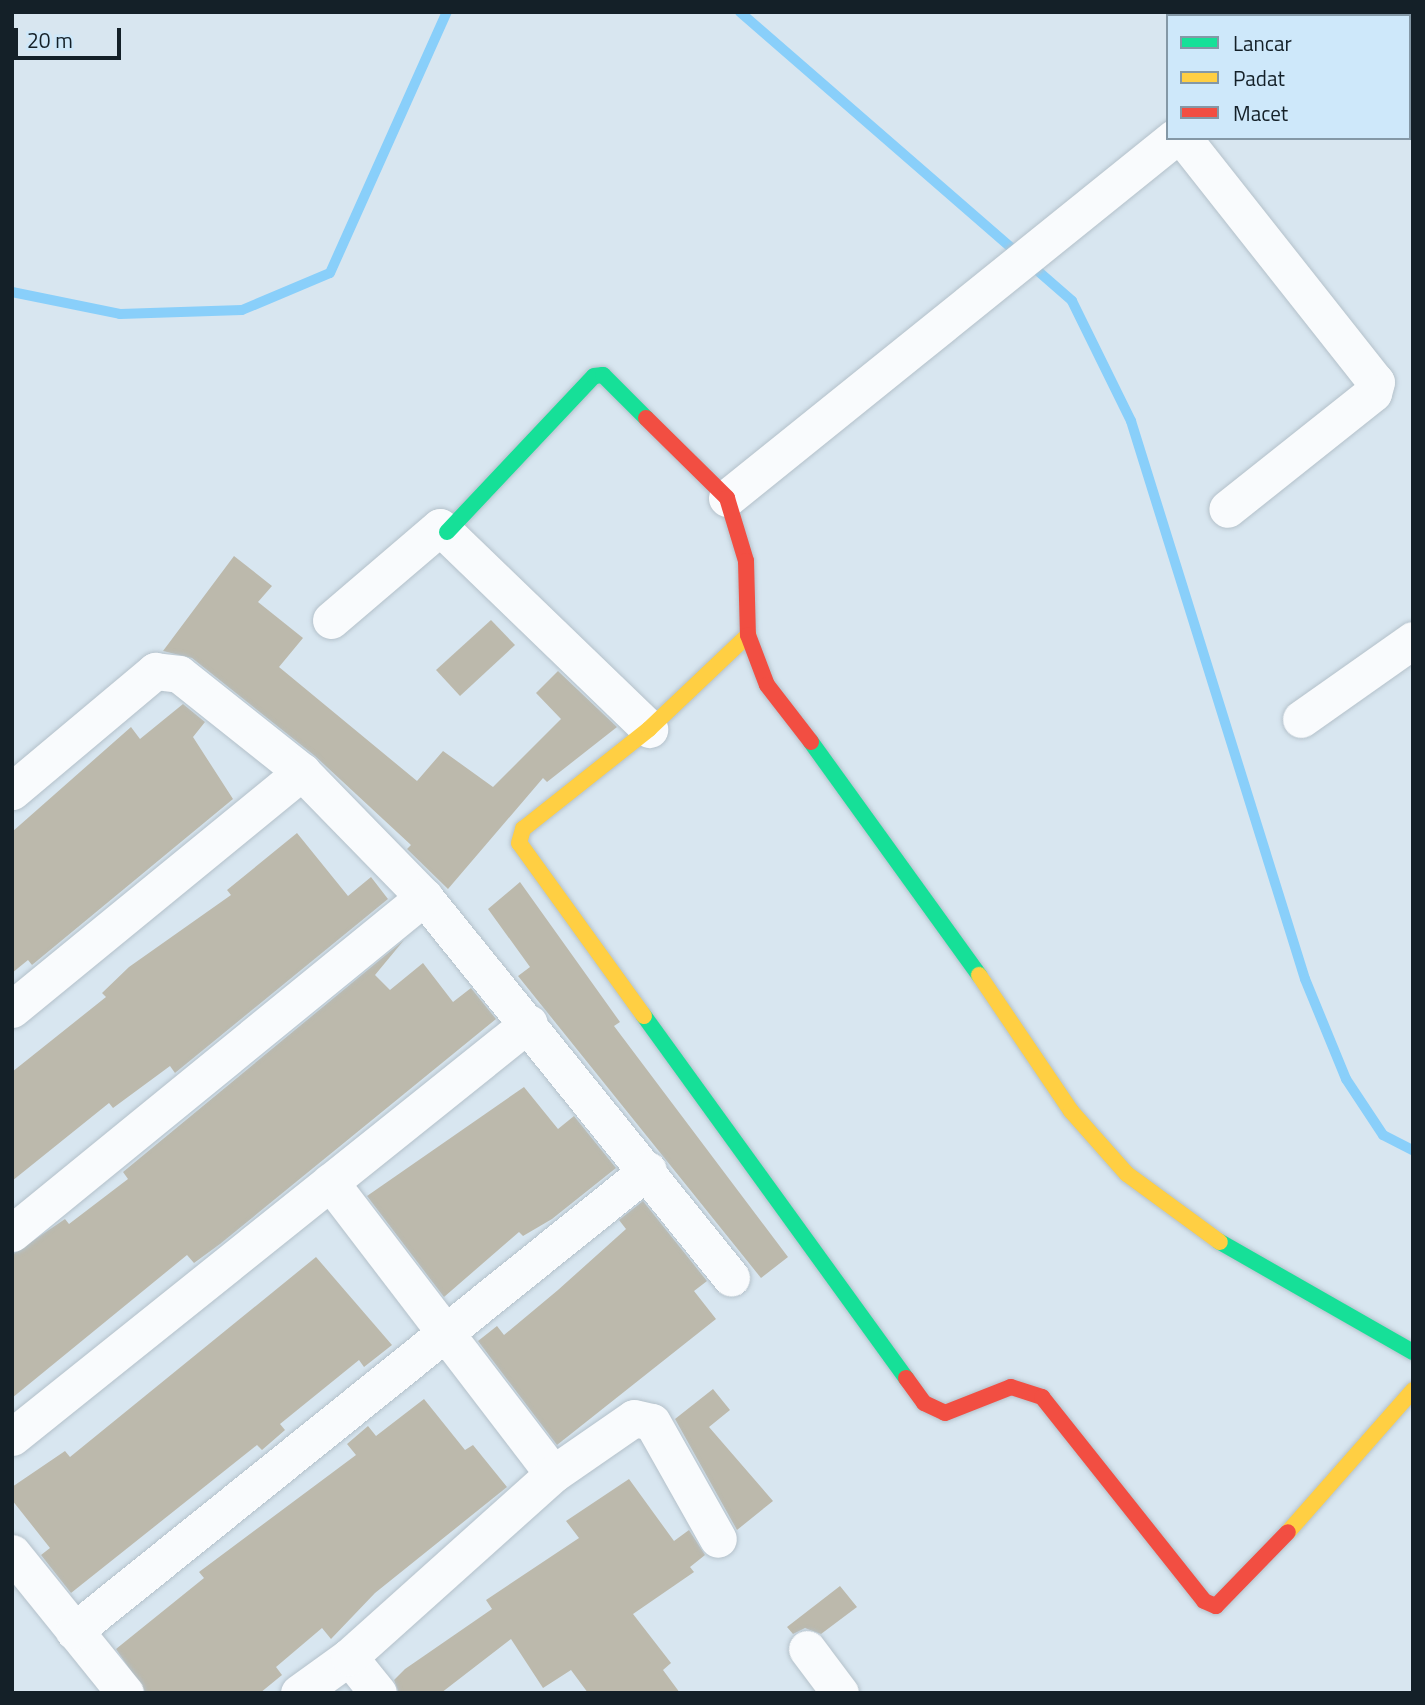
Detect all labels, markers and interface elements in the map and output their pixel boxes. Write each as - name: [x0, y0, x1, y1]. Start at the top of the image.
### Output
- scale bar: [18, 14, 124, 58]
- legend: [1166, 14, 1411, 140]
- text: 20 m: [27, 24, 73, 56]
- text: Lancar: [1233, 27, 1292, 59]
- text: Padat: [1233, 62, 1285, 94]
- text: Macet: [1233, 97, 1288, 129]

